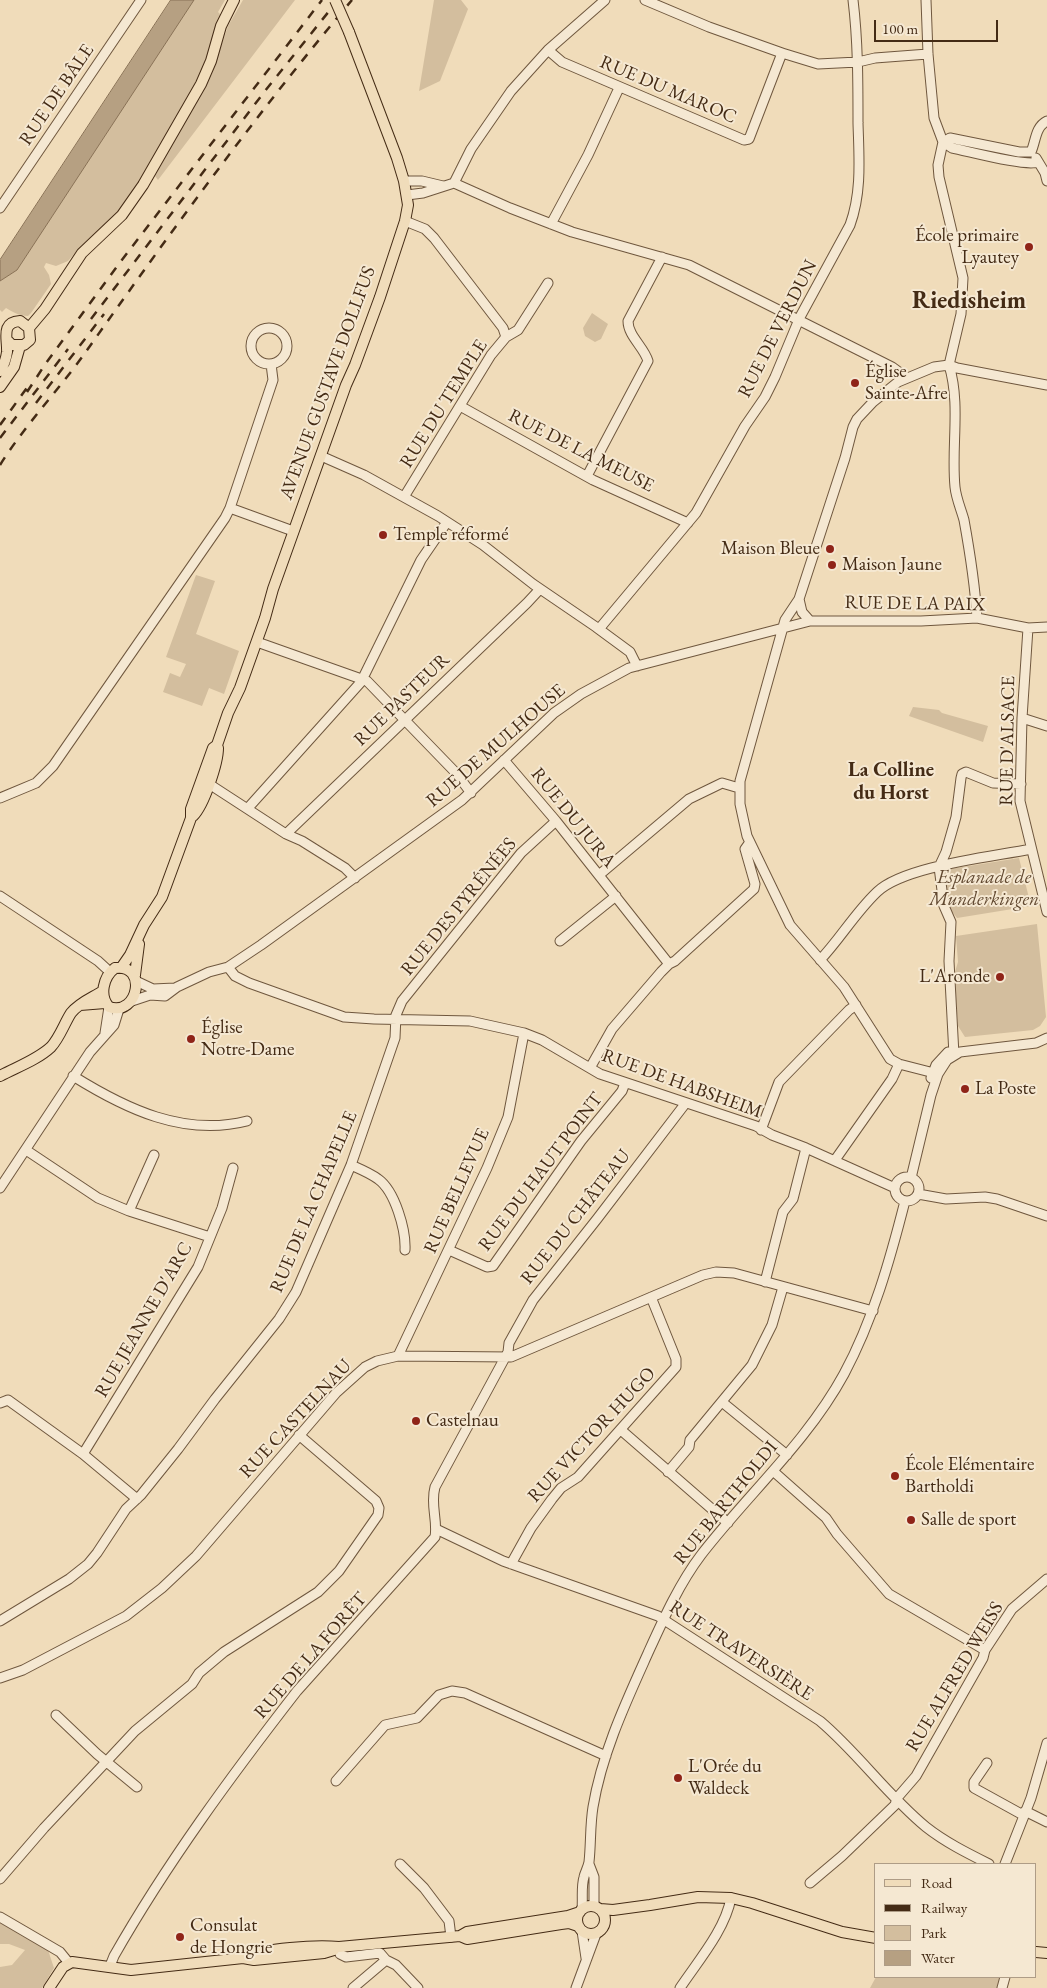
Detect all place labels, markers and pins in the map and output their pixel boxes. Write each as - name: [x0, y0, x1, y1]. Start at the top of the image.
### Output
- place label: École primaire Lyautey: [915, 225, 1019, 269]
- marker: École primaire Lyautey: [1023, 241, 1035, 253]
- place label: Église Sainte-Afre: [865, 361, 948, 405]
- marker: Église Sainte-Afre: [849, 377, 861, 389]
- place label: Temple réformé: [393, 524, 509, 546]
- marker: Temple réformé: [377, 529, 389, 541]
- place label: Maison Bleue: [721, 538, 820, 560]
- marker: Maison Bleue: [824, 543, 836, 555]
- place label: Maison Jaune: [842, 554, 942, 576]
- marker: Maison Jaune: [826, 559, 838, 571]
- place label: L'Aronde: [919, 966, 990, 988]
- marker: L'Aronde: [994, 971, 1006, 983]
- place label: Église Notre-Dame: [201, 1017, 294, 1061]
- marker: Église Notre-Dame: [185, 1033, 197, 1045]
- place label: La Poste: [975, 1078, 1036, 1100]
- marker: La Poste: [959, 1083, 971, 1095]
- place label: Castelnau: [426, 1410, 499, 1432]
- marker: Castelnau: [410, 1415, 422, 1427]
- place label: École Elémentaire Bartholdi: [905, 1454, 1034, 1498]
- marker: École Elémentaire Bartholdi: [889, 1470, 901, 1482]
- place label: Salle de sport: [921, 1509, 1016, 1531]
- marker: Salle de sport: [905, 1514, 917, 1526]
- place label: L'Orée du Waldeck: [688, 1756, 762, 1800]
- marker: L'Orée du Waldeck: [672, 1772, 684, 1784]
- place label: Consulat de Hongrie: [190, 1915, 272, 1959]
- marker: Consulat de Hongrie: [174, 1931, 186, 1943]

